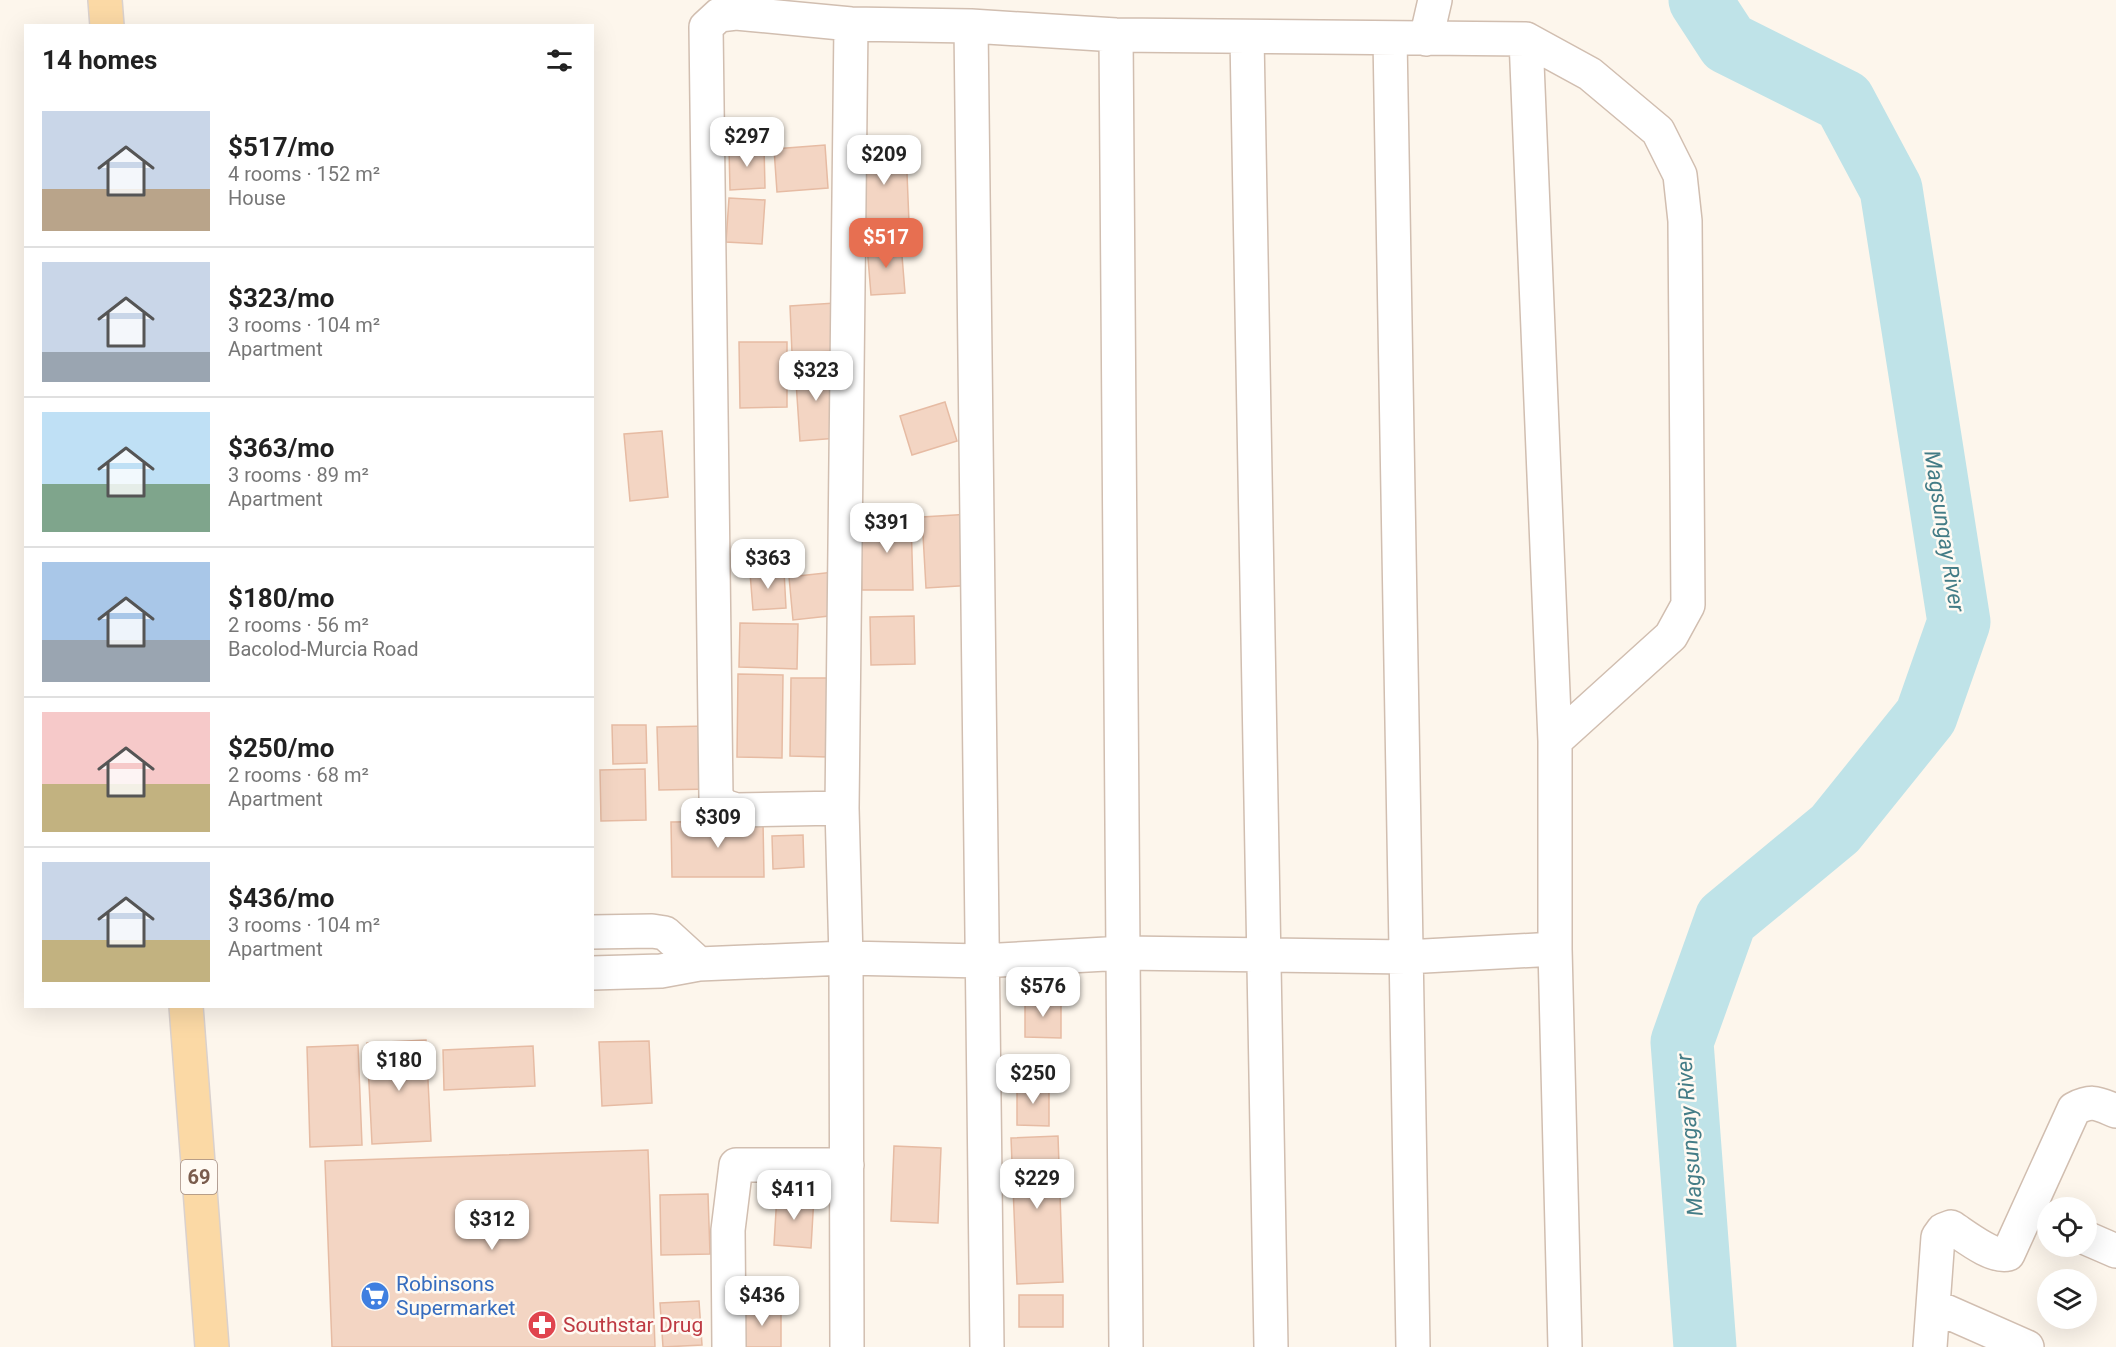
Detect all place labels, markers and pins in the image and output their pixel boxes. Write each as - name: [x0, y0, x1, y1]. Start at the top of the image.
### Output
- pin: $297: [711, 117, 783, 168]
- pin: $209: [848, 135, 920, 186]
- pin: $517: [850, 218, 922, 269]
- pin: $323: [780, 351, 852, 402]
- pin: $391: [851, 503, 923, 554]
- pin: $363: [732, 539, 804, 590]
- pin: $309: [682, 798, 754, 849]
- pin: $576: [1007, 967, 1079, 1018]
- pin: $180: [363, 1041, 435, 1092]
- pin: $250: [997, 1054, 1069, 1105]
- pin: $229: [1001, 1159, 1073, 1210]
- pin: $411: [758, 1170, 830, 1221]
- pin: $312: [456, 1200, 528, 1251]
- place label: Robinsons Supermarket: [396, 1272, 516, 1320]
- pin: $436: [726, 1276, 798, 1327]
- supermarket icon: Robinsons Supermarket: [359, 1280, 391, 1312]
- pharmacy icon: Southstar Drug: [526, 1309, 558, 1341]
- place label: Southstar Drug: [563, 1313, 703, 1337]

